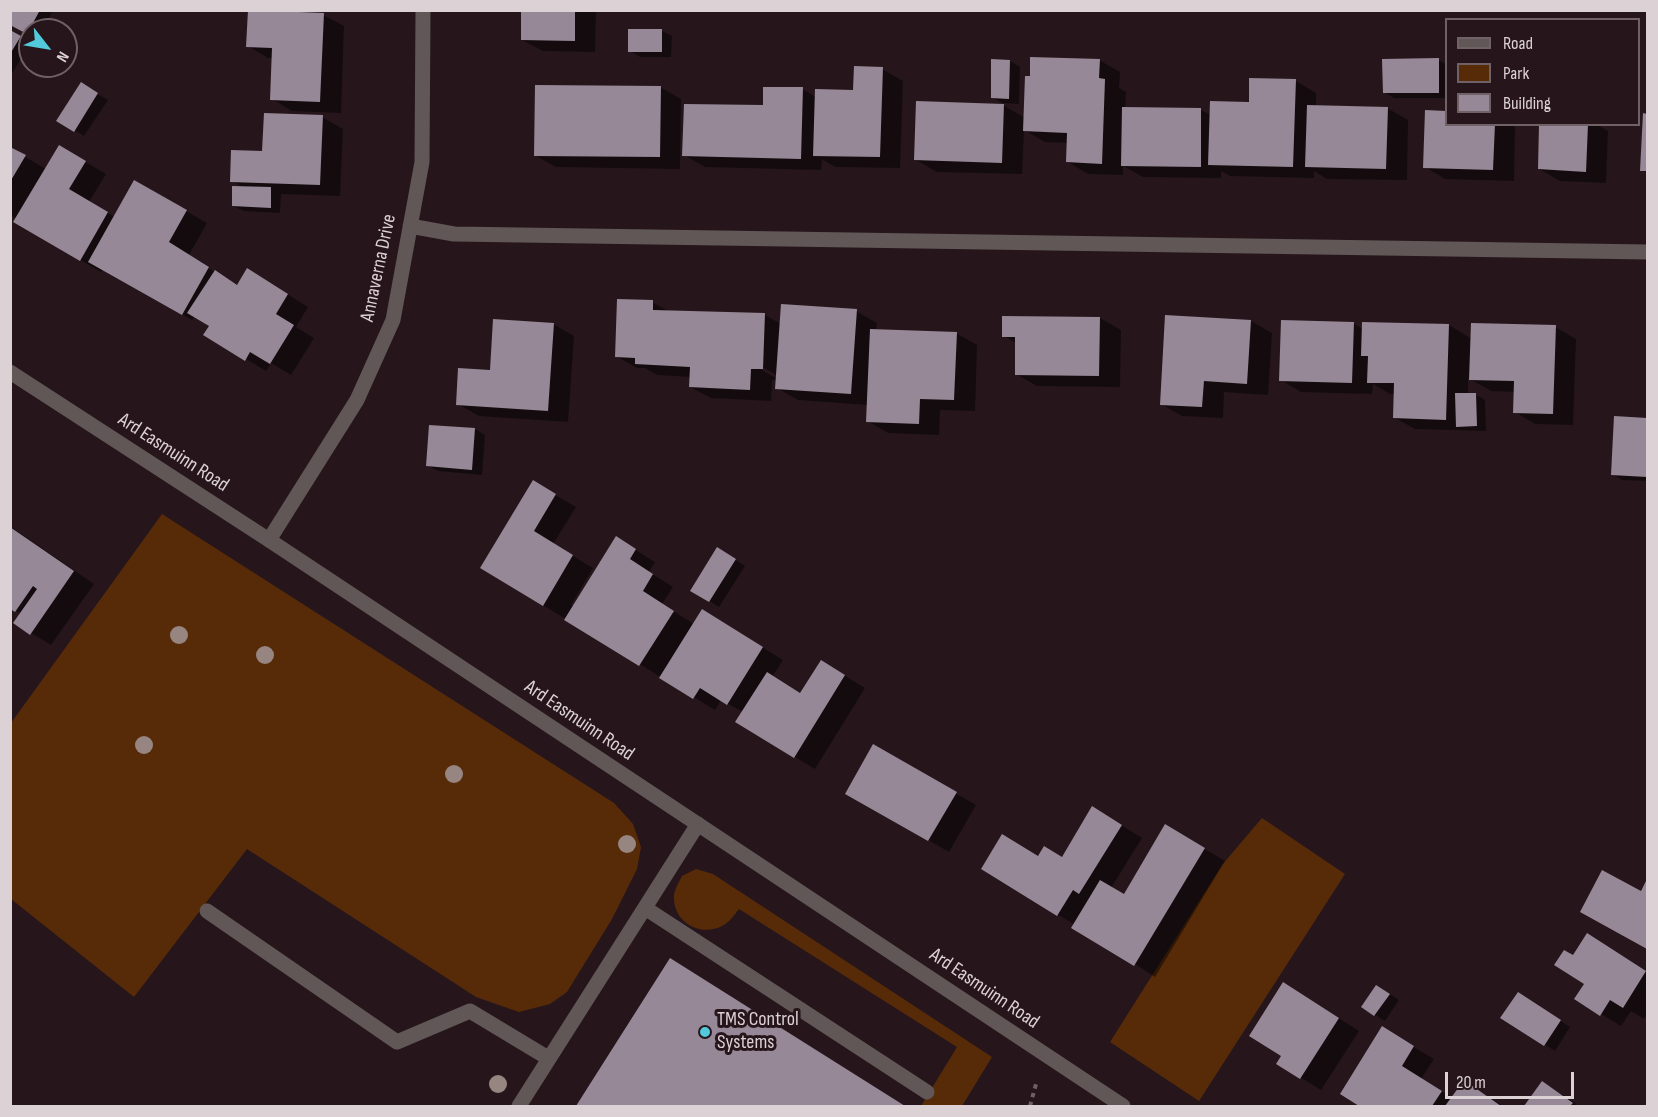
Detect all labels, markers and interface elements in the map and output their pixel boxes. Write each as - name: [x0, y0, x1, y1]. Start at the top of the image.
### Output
- north arrow: [18, 18, 78, 78]
- legend: [1445, 18, 1640, 126]
- text: Road: [1503, 33, 1533, 54]
- text: N: [52, 48, 72, 65]
- text: Park: [1503, 63, 1529, 84]
- text: Building: [1503, 93, 1551, 114]
- street label: Annaverna Drive: [356, 212, 402, 324]
- street label: Ard Easmuinn Road: [113, 408, 233, 498]
- street label: Ard Easmuinn Road: [520, 675, 638, 767]
- street label: Ard Easmuinn Road: [925, 943, 1043, 1035]
- place label: TMS Control Systems: [717, 1008, 799, 1055]
- marker: TMS Control Systems: [698, 1025, 712, 1039]
- scale bar: [1448, 1060, 1577, 1098]
- text: 20 m: [1456, 1072, 1486, 1093]

